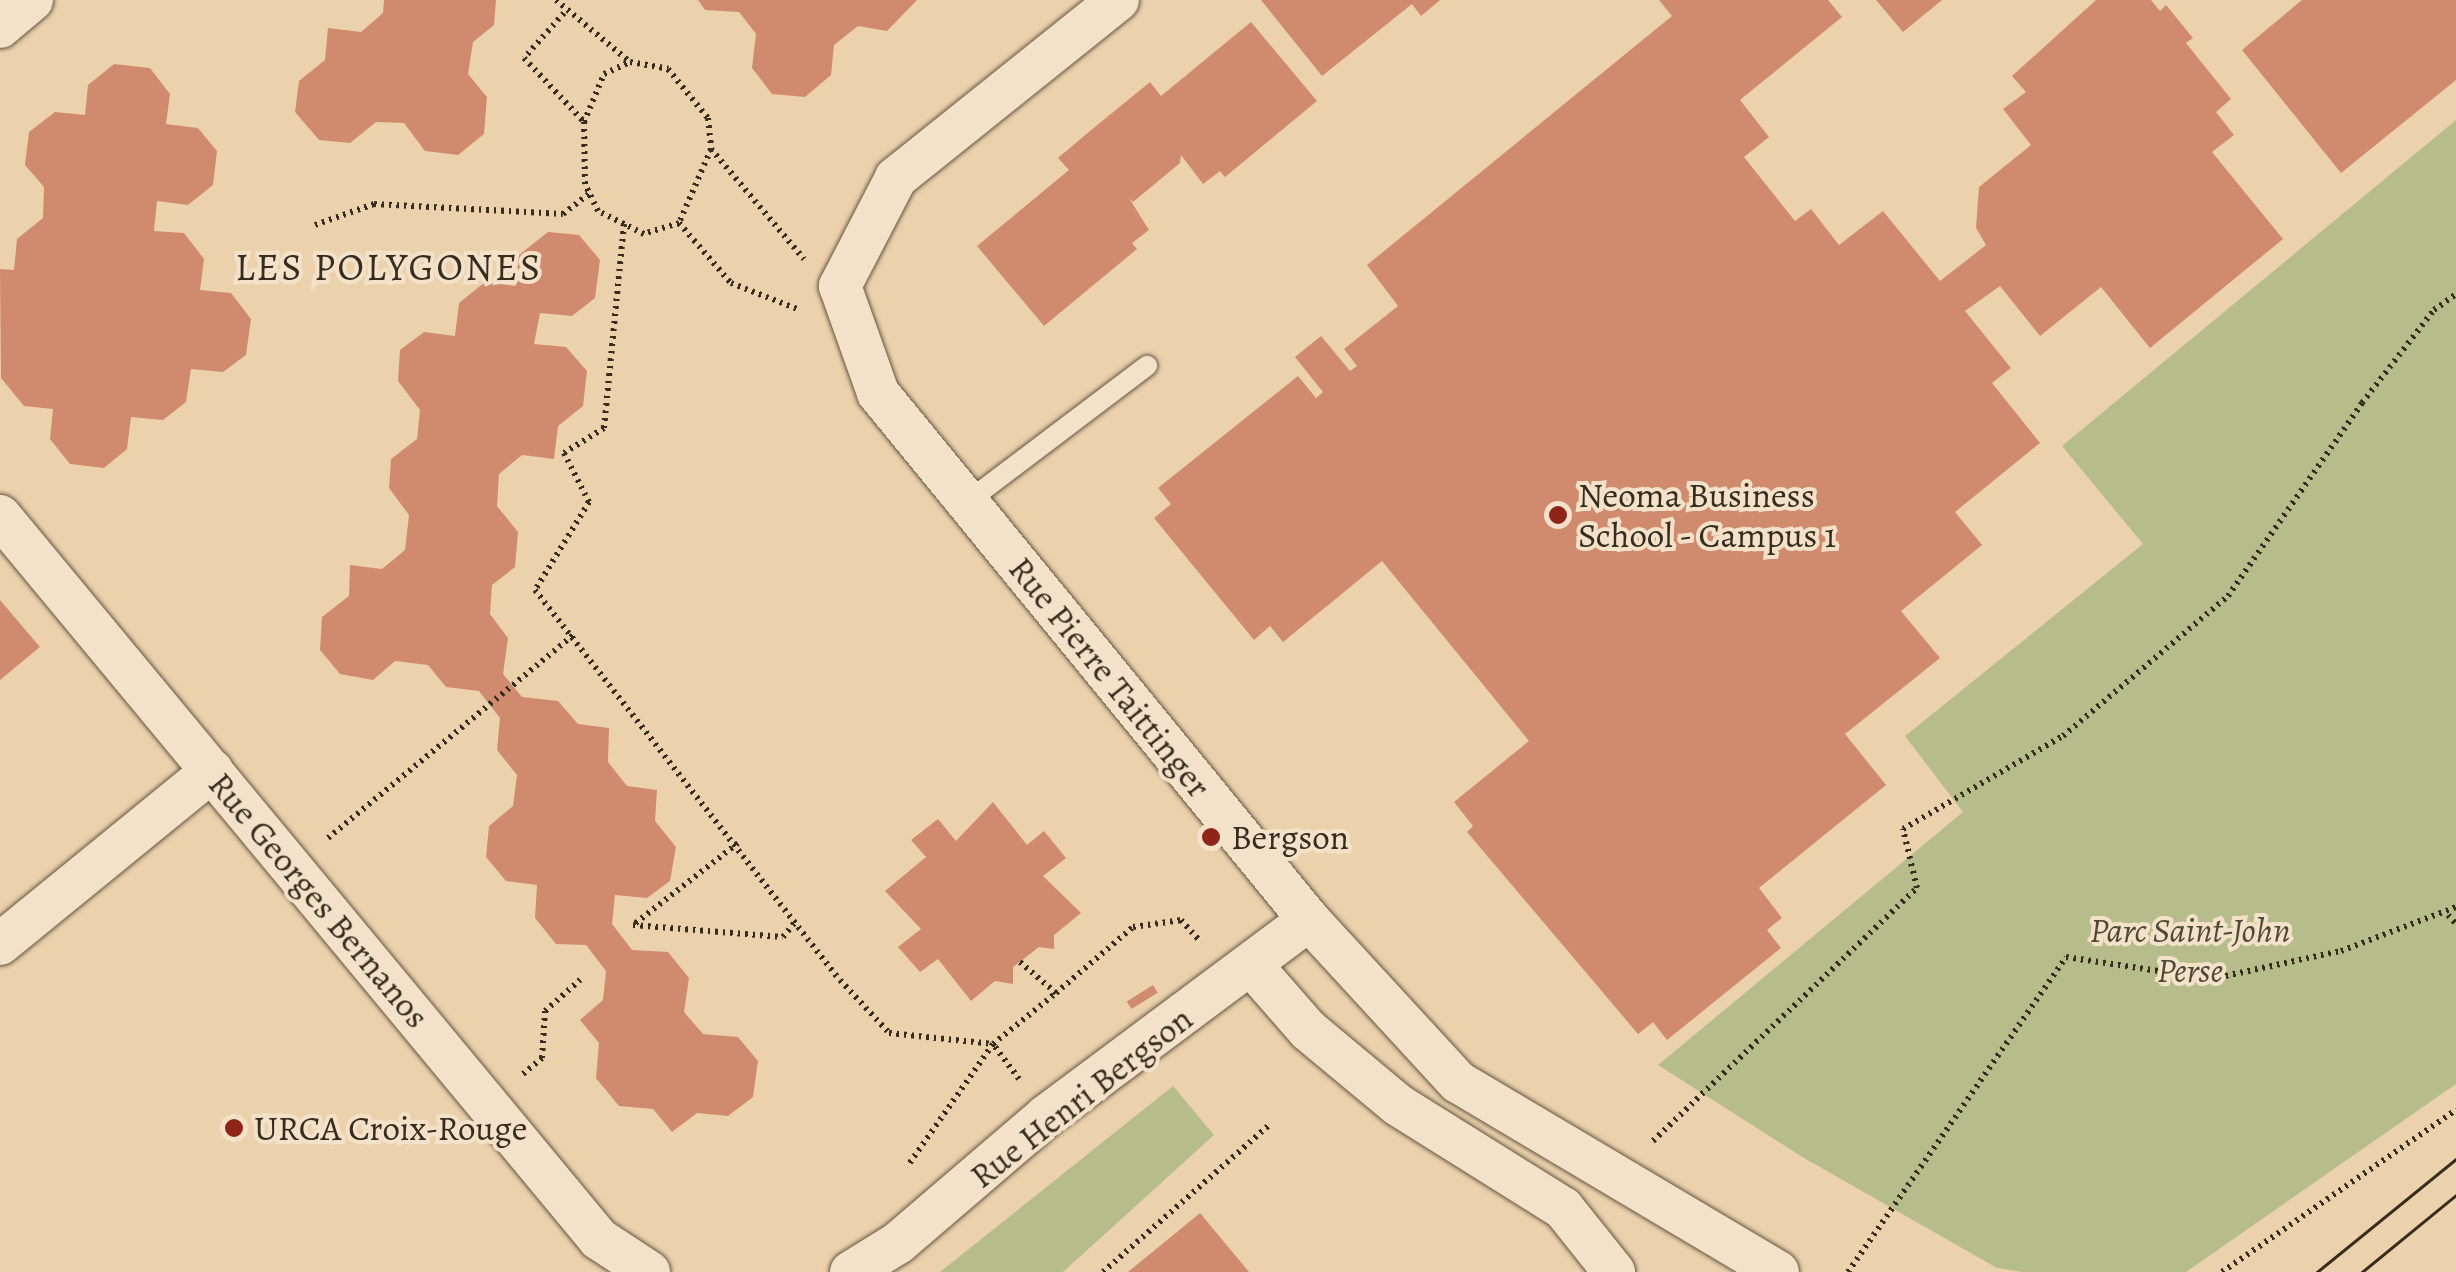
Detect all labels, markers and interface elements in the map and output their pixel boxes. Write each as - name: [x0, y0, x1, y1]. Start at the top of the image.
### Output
- district label: LES POLYGONES: [235, 245, 543, 291]
- place label: Neoma Business School - Campus 1: [1578, 474, 1838, 556]
- marker: Neoma Business School - Campus 1: [1547, 504, 1569, 526]
- street label: Rue Pierre Taittinger: [1000, 548, 1220, 806]
- street label: Rue Georges Bernanos: [200, 764, 438, 1036]
- place label: Bergson: [1231, 816, 1349, 858]
- marker: Bergson: [1200, 826, 1222, 848]
- park label: Parc Saint-John Perse: [2090, 909, 2290, 991]
- street label: Rue Henri Bergson: [962, 997, 1200, 1197]
- place label: URCA Croix-Rouge: [254, 1107, 527, 1149]
- marker: URCA Croix-Rouge: [223, 1117, 245, 1139]

